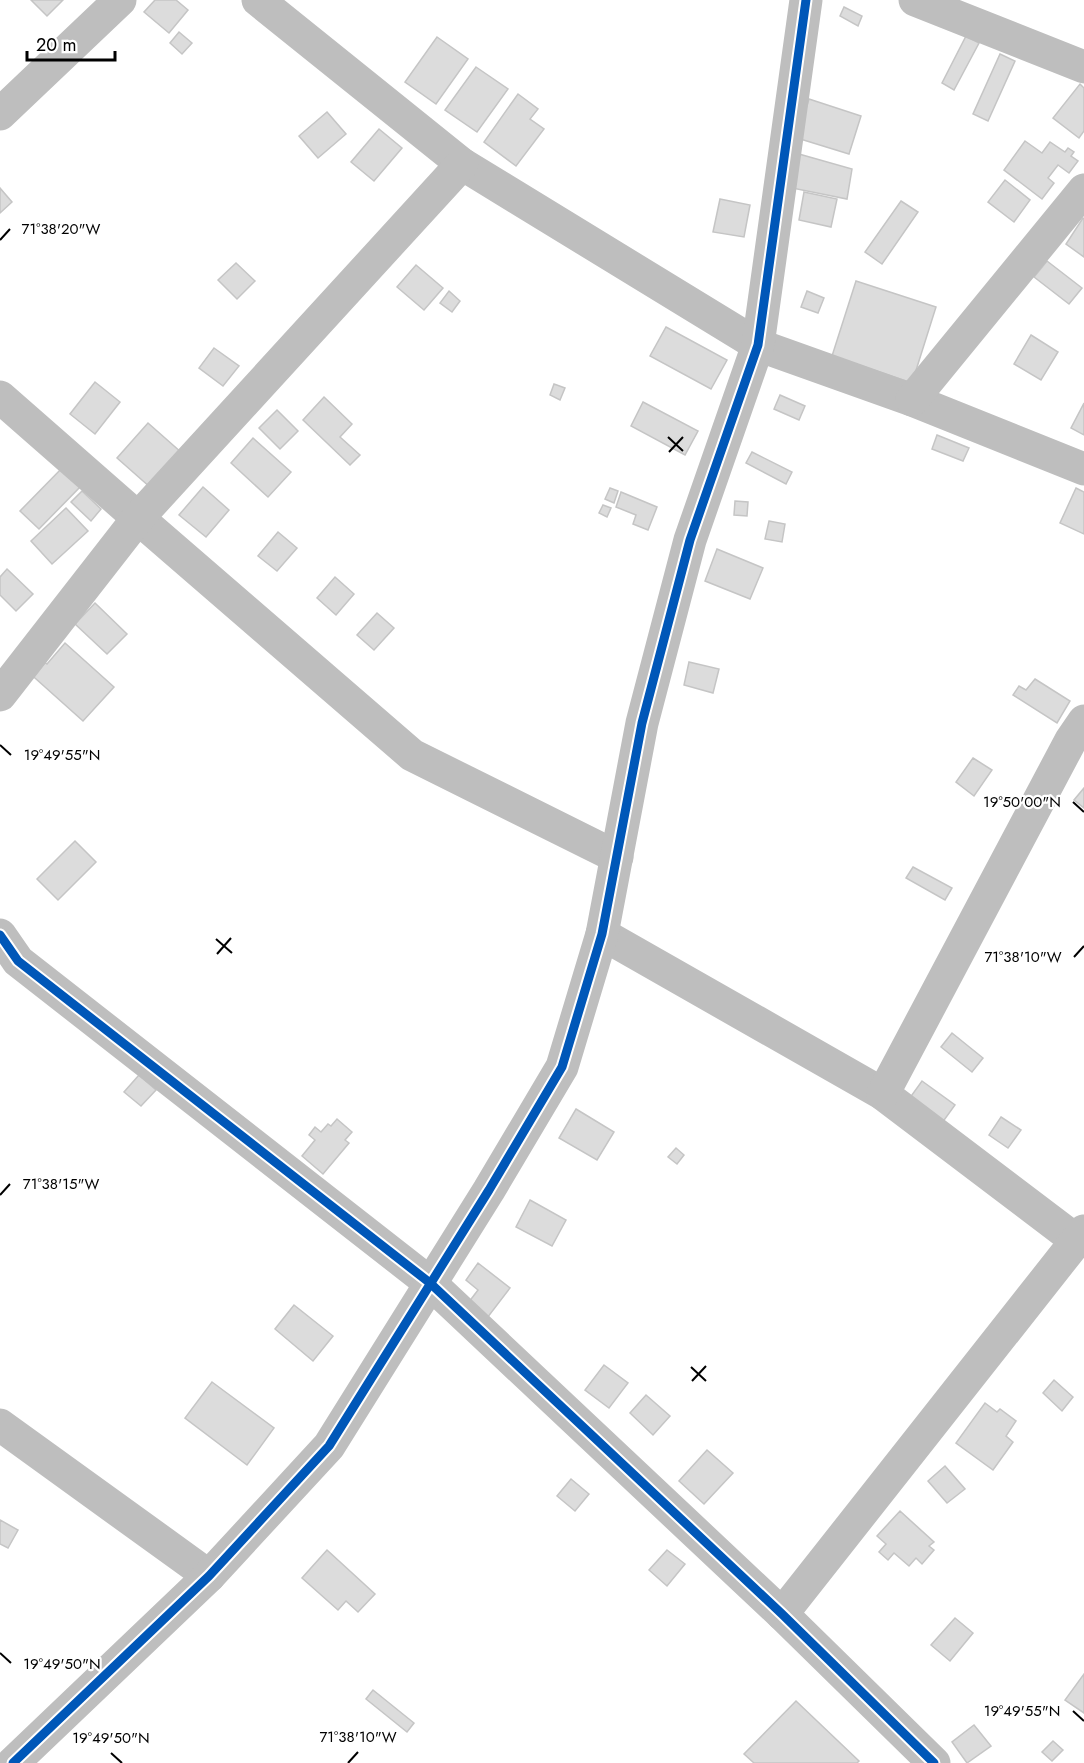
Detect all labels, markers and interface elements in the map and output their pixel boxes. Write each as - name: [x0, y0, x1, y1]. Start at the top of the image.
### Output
- scale bar: [27, 24, 116, 62]
- text: 20 m: [36, 32, 76, 58]
- text: 71°38'20"W: [22, 218, 101, 240]
- text: 19°49'55"N: [24, 744, 100, 766]
- text: 19°50'00"N: [983, 791, 1061, 813]
- text: 71°38'10"W: [984, 946, 1062, 968]
- text: 71°38'15"W: [23, 1173, 99, 1195]
- text: 19°49'50"N: [23, 1653, 101, 1675]
- text: 19°49'55"N: [984, 1700, 1060, 1722]
- text: 71°38'10"W: [319, 1726, 397, 1748]
- text: 19°49'50"N: [72, 1727, 150, 1749]

